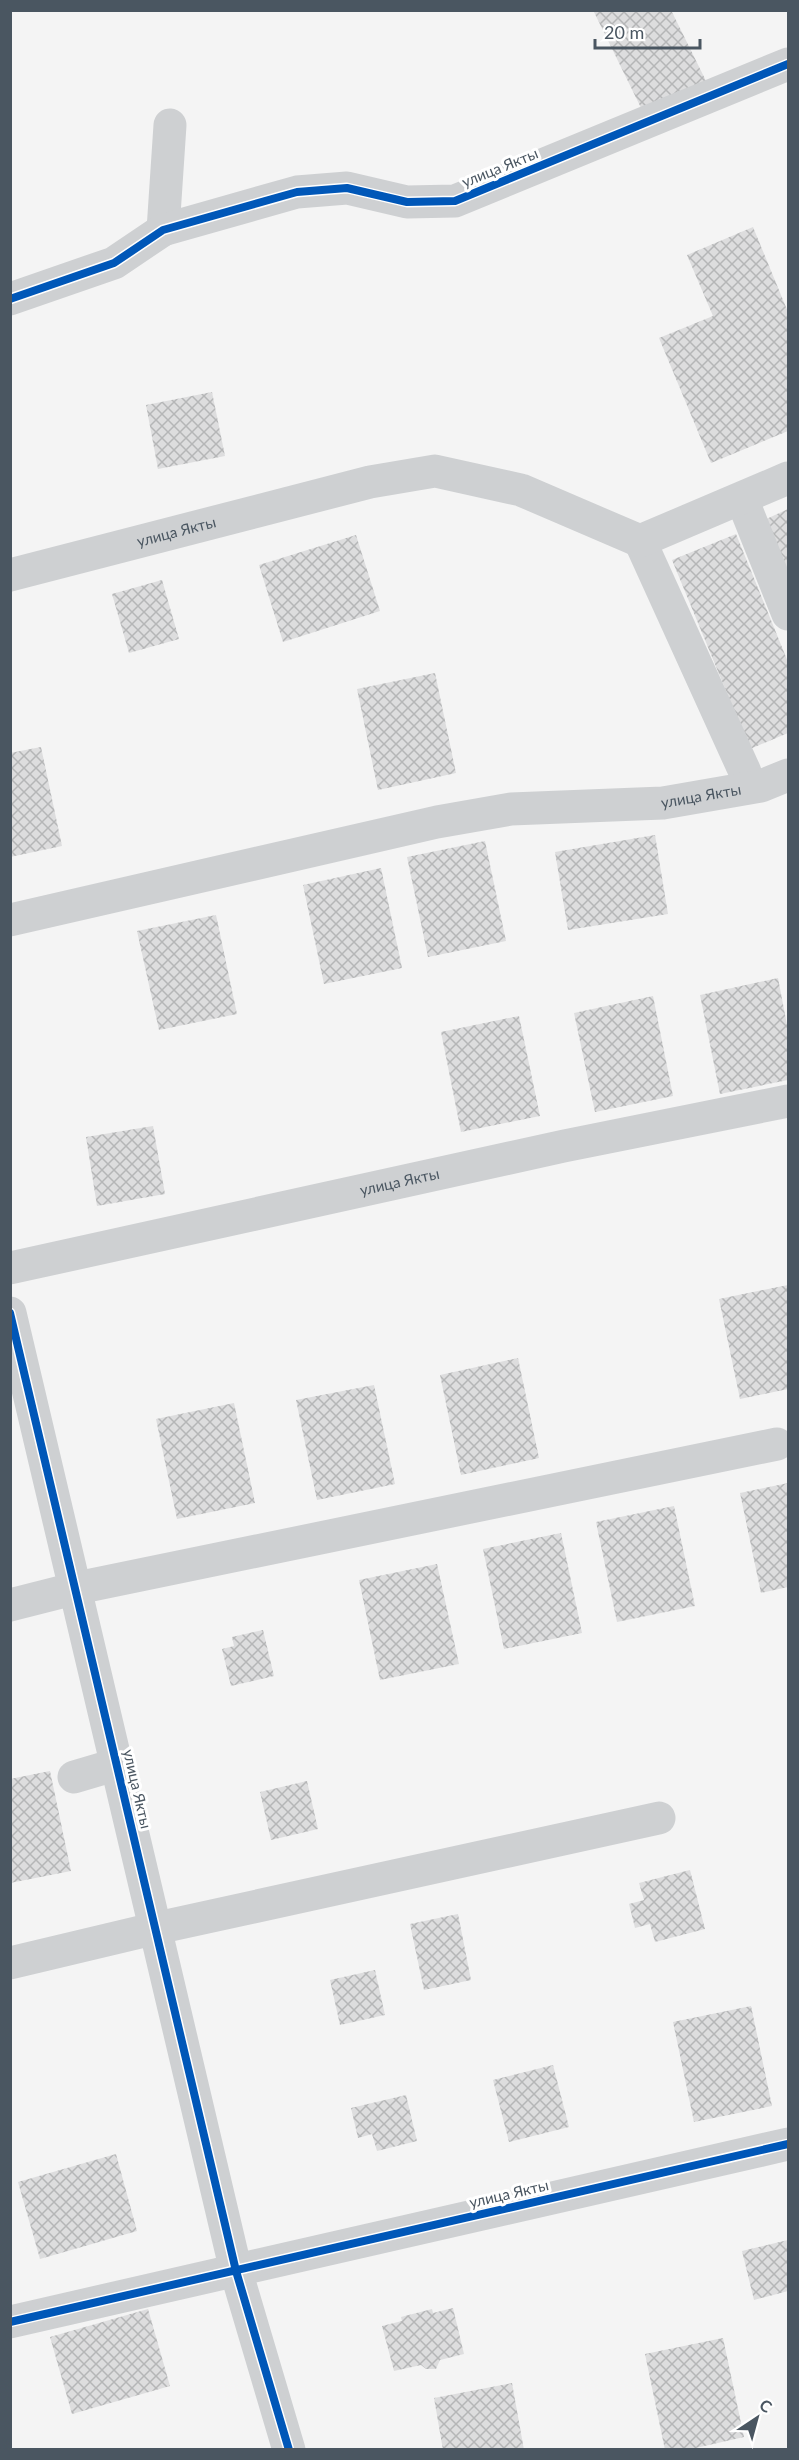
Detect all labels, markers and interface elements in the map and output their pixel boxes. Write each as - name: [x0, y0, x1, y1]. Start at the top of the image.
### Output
- scale bar: [595, 12, 700, 50]
- text: 20 m: [604, 21, 644, 43]
- street label: улица Якты: [459, 144, 540, 191]
- street label: улица Якты: [135, 512, 218, 550]
- street label: улица Якты: [660, 780, 742, 811]
- street label: улица Якты: [358, 1164, 441, 1199]
- street label: улица Якты: [120, 1747, 156, 1830]
- street label: улица Якты: [467, 2175, 550, 2211]
- north arrow: [727, 2388, 787, 2448]
- text: С: [756, 2395, 776, 2416]

